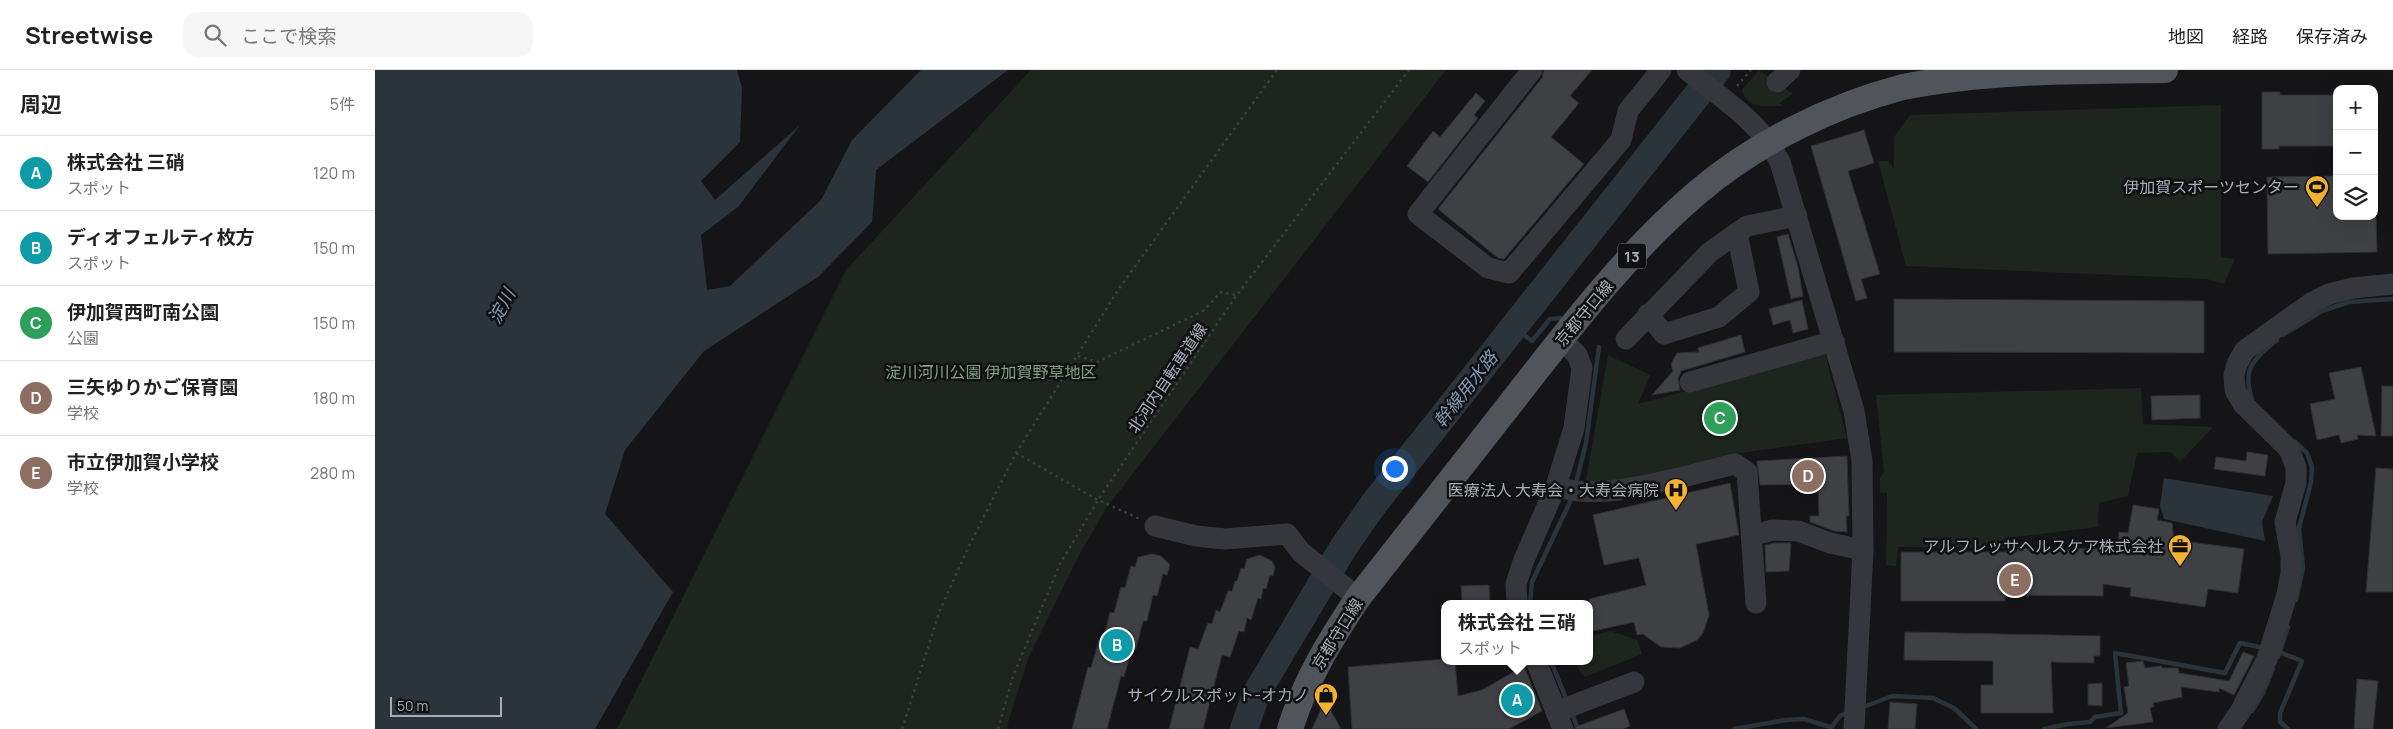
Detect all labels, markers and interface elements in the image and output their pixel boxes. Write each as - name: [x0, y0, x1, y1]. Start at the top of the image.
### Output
- search box: [183, 12, 533, 57]
- text: Streetwise: [25, 18, 153, 51]
- icon: search: [201, 21, 229, 49]
- text: ここで検索: [241, 23, 336, 49]
- text: 地図: [2168, 24, 2204, 48]
- text: 経路: [2232, 24, 2268, 48]
- text: 保存済み: [2296, 24, 2368, 48]
- map controls: [2333, 85, 2378, 220]
- button: +: [2333, 85, 2378, 130]
- text: 周辺: [20, 90, 62, 118]
- text: 5件: [330, 93, 355, 115]
- button: −: [2333, 130, 2378, 175]
- text: 株式会社 三硝: [67, 149, 185, 175]
- text: A: [31, 162, 41, 184]
- text: 120 m: [313, 162, 355, 184]
- sports icon: 伊加賀スポーツセンター: [2304, 174, 2330, 208]
- button: layers: [2333, 175, 2378, 220]
- place label: 伊加賀スポーツセンター: [2123, 176, 2299, 198]
- text: スポット: [67, 177, 131, 199]
- text: ディオフェルティ枚方: [67, 224, 255, 250]
- text: B: [31, 237, 41, 259]
- text: 150 m: [313, 237, 355, 259]
- road number: 13: [1618, 244, 1646, 268]
- text: スポット: [67, 252, 131, 274]
- street label: 京都守口線: [1550, 275, 1618, 351]
- water label: 淀川: [482, 283, 521, 328]
- text: 伊加賀西町南公園: [67, 299, 219, 325]
- text: C: [30, 312, 42, 334]
- text: 150 m: [313, 312, 355, 334]
- street label: 北河内自転車道線: [1122, 319, 1212, 437]
- text: 公園: [67, 327, 99, 349]
- water label: 幹線用水路: [1428, 345, 1503, 432]
- park label: 淀川河川公園 伊加賀野草地区: [885, 361, 1097, 383]
- text: 三矢ゆりかご保育園: [67, 374, 238, 400]
- text: D: [30, 387, 42, 409]
- text: 180 m: [313, 387, 355, 409]
- pin: C: [1704, 399, 1736, 437]
- text: 学校: [67, 402, 99, 424]
- text: 市立伊加賀小学校: [67, 449, 219, 475]
- your location: [1382, 456, 1408, 482]
- pin: D: [1792, 457, 1824, 495]
- text: E: [31, 462, 41, 484]
- text: 280 m: [310, 462, 355, 484]
- text: 学校: [67, 477, 99, 499]
- hospital icon: 医療法人 大寿会・大寿会病院: [1663, 477, 1689, 511]
- place label: 医療法人 大寿会・大寿会病院: [1448, 479, 1659, 501]
- office icon: アルフレッサヘルスケア株式会社: [2167, 533, 2193, 567]
- place label: アルフレッサヘルスケア株式会社: [1923, 535, 2163, 557]
- pin: E: [1999, 561, 2031, 599]
- street label: 京都守口線: [1306, 594, 1368, 674]
- popup: [1441, 600, 1593, 665]
- text: 株式会社 三硝: [1458, 609, 1576, 635]
- pin: B: [1101, 626, 1133, 664]
- text: スポット: [1458, 637, 1522, 659]
- pin: A: [1501, 681, 1533, 719]
- shop icon: サイクルスポット-オカノ: [1313, 682, 1339, 716]
- place label: サイクルスポット-オカノ: [1127, 684, 1309, 706]
- scale bar: [390, 694, 503, 717]
- text: 50 m: [397, 696, 428, 715]

